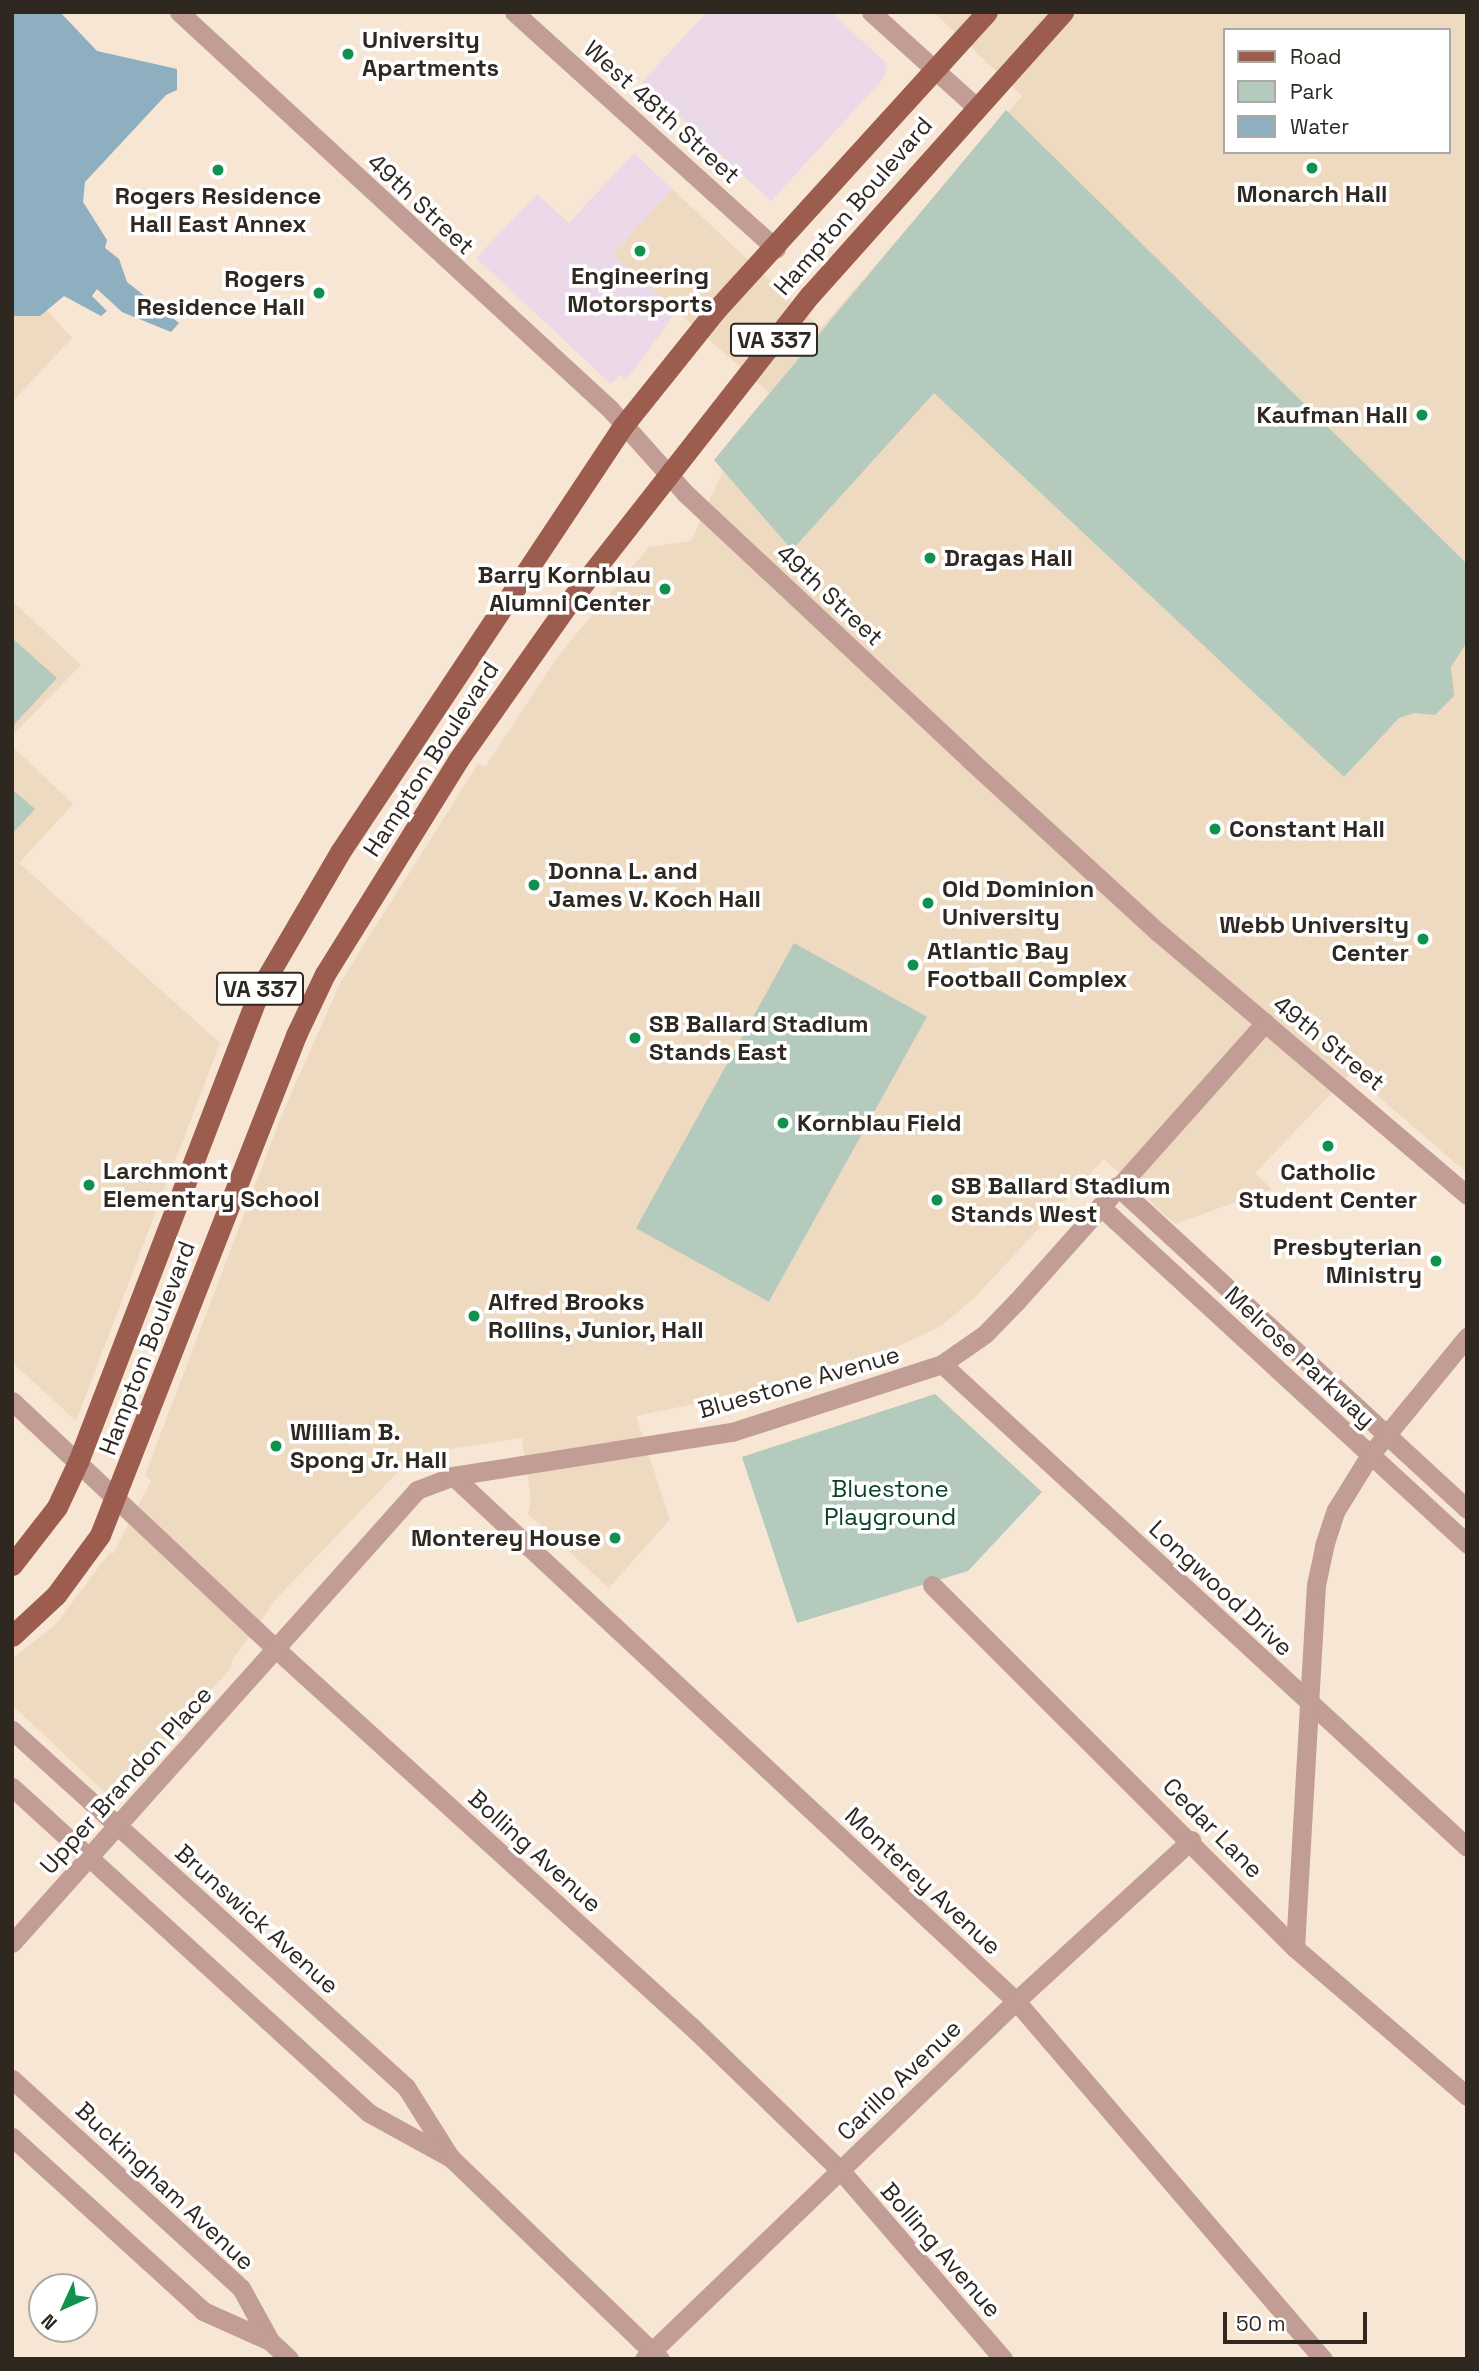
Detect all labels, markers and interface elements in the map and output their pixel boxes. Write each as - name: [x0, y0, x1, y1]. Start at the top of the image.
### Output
- place label: University Apartments: [362, 26, 499, 82]
- legend: [1224, 28, 1451, 154]
- street label: West 48th Street: [578, 34, 746, 190]
- text: Road: [1290, 43, 1342, 70]
- marker: University Apartments: [340, 46, 356, 62]
- text: Park: [1290, 78, 1334, 105]
- street label: Hampton Boulevard: [768, 111, 938, 301]
- text: Water: [1290, 113, 1349, 140]
- street label: 49th Street: [362, 147, 480, 261]
- marker: Monarch Hall: [1304, 160, 1320, 176]
- marker: Rogers Residence Hall East Annex: [210, 162, 226, 178]
- place label: Monarch Hall: [1237, 180, 1387, 208]
- place label: Rogers Residence Hall East Annex: [115, 182, 321, 238]
- marker: Engineering Motorsports: [632, 243, 648, 259]
- place label: Engineering Motorsports: [567, 262, 713, 318]
- place label: Rogers Residence Hall: [137, 265, 305, 321]
- marker: Rogers Residence Hall: [311, 285, 327, 301]
- road number: VA 337: [728, 320, 820, 360]
- place label: Kaufman Hall: [1257, 401, 1408, 429]
- marker: Kaufman Hall: [1414, 407, 1430, 423]
- street label: 49th Street: [771, 538, 889, 652]
- place label: Dragas Hall: [944, 544, 1073, 572]
- marker: Dragas Hall: [922, 550, 938, 566]
- place label: Barry Kornblau Alumni Center: [478, 561, 651, 617]
- marker: Barry Kornblau Alumni Center: [657, 581, 673, 597]
- street label: Hampton Boulevard: [357, 656, 505, 862]
- place label: Constant Hall: [1229, 815, 1385, 843]
- marker: Constant Hall: [1207, 821, 1223, 837]
- place label: Donna L. and James V. Koch Hall: [548, 857, 762, 913]
- place label: Old Dominion University: [942, 875, 1094, 931]
- marker: Donna L. and James V. Koch Hall: [526, 877, 542, 893]
- marker: Old Dominion University: [920, 895, 936, 911]
- place label: Webb University Center: [1219, 911, 1409, 967]
- marker: Webb University Center: [1415, 931, 1431, 947]
- place label: Atlantic Bay Football Complex: [927, 937, 1127, 993]
- marker: Atlantic Bay Football Complex: [905, 957, 921, 973]
- road number: VA 337: [215, 970, 306, 1008]
- street label: 49th Street: [1267, 989, 1391, 1097]
- place label: SB Ballard Stadium Stands East: [649, 1010, 869, 1066]
- marker: SB Ballard Stadium Stands East: [627, 1030, 643, 1046]
- place label: Kornblau Field: [797, 1109, 962, 1137]
- marker: Kornblau Field: [775, 1115, 791, 1131]
- marker: Catholic Student Center: [1320, 1138, 1336, 1154]
- place label: Larchmont Elementary School: [103, 1157, 320, 1213]
- place label: Catholic Student Center: [1239, 1158, 1417, 1214]
- place label: SB Ballard Stadium Stands West: [951, 1172, 1171, 1228]
- marker: Larchmont Elementary School: [81, 1177, 97, 1193]
- marker: SB Ballard Stadium Stands West: [929, 1192, 945, 1208]
- place label: Presbyterian Ministry: [1273, 1233, 1422, 1289]
- street label: Hampton Boulevard: [93, 1237, 201, 1459]
- marker: Presbyterian Ministry: [1428, 1253, 1444, 1269]
- street label: Melrose Parkway: [1219, 1280, 1381, 1434]
- place label: Alfred Brooks Rollins, Junior, Hall: [488, 1288, 705, 1344]
- marker: Alfred Brooks Rollins, Junior, Hall: [466, 1308, 482, 1324]
- street label: Bluestone Avenue: [695, 1339, 903, 1425]
- place label: William B. Spong Jr. Hall: [290, 1418, 448, 1474]
- marker: William B. Spong Jr. Hall: [268, 1438, 284, 1454]
- park label: Bluestone Playground: [824, 1475, 956, 1531]
- street label: Longwood Drive: [1143, 1514, 1299, 1662]
- place label: Monterey House: [411, 1524, 601, 1552]
- marker: Monterey House: [607, 1530, 623, 1546]
- street label: Upper Brandon Place: [34, 1680, 218, 1880]
- street label: Cedar Lane: [1157, 1772, 1269, 1884]
- street label: Bolling Avenue: [462, 1784, 608, 1918]
- street label: Monterey Avenue: [839, 1801, 1007, 1961]
- street label: Brunswick Avenue: [169, 1838, 345, 2000]
- street label: Carillo Avenue: [831, 2013, 967, 2147]
- street label: Buckingham Avenue: [70, 2096, 260, 2276]
- street label: Bolling Avenue: [875, 2177, 1007, 2323]
- north arrow: [28, 2273, 98, 2343]
- scale bar: [1227, 2298, 1370, 2342]
- text: N: [36, 2308, 63, 2335]
- text: 50 m: [1236, 2310, 1286, 2337]

